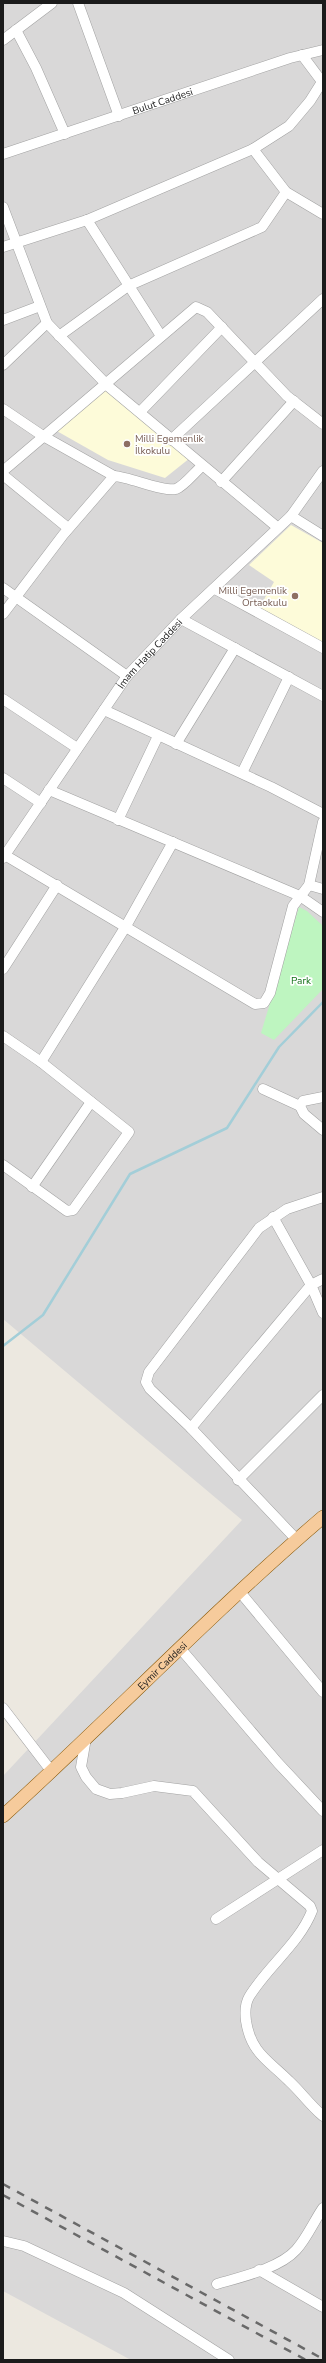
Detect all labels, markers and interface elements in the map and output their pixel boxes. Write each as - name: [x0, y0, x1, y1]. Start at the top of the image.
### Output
- street label: Bulut Caddesi: [130, 85, 195, 118]
- place label: Milli Egemenlik İlkokulu: [135, 432, 204, 458]
- marker: Milli Egemenlik İlkokulu: [122, 439, 132, 449]
- place label: Milli Egemenlik Ortaokulu: [219, 584, 288, 610]
- marker: Milli Egemenlik Ortaokulu: [290, 591, 300, 601]
- street label: İmam Hatip Caddesi: [114, 616, 186, 692]
- park label: Park: [291, 974, 312, 988]
- street label: Eymir Caddesi: [135, 1639, 191, 1693]

